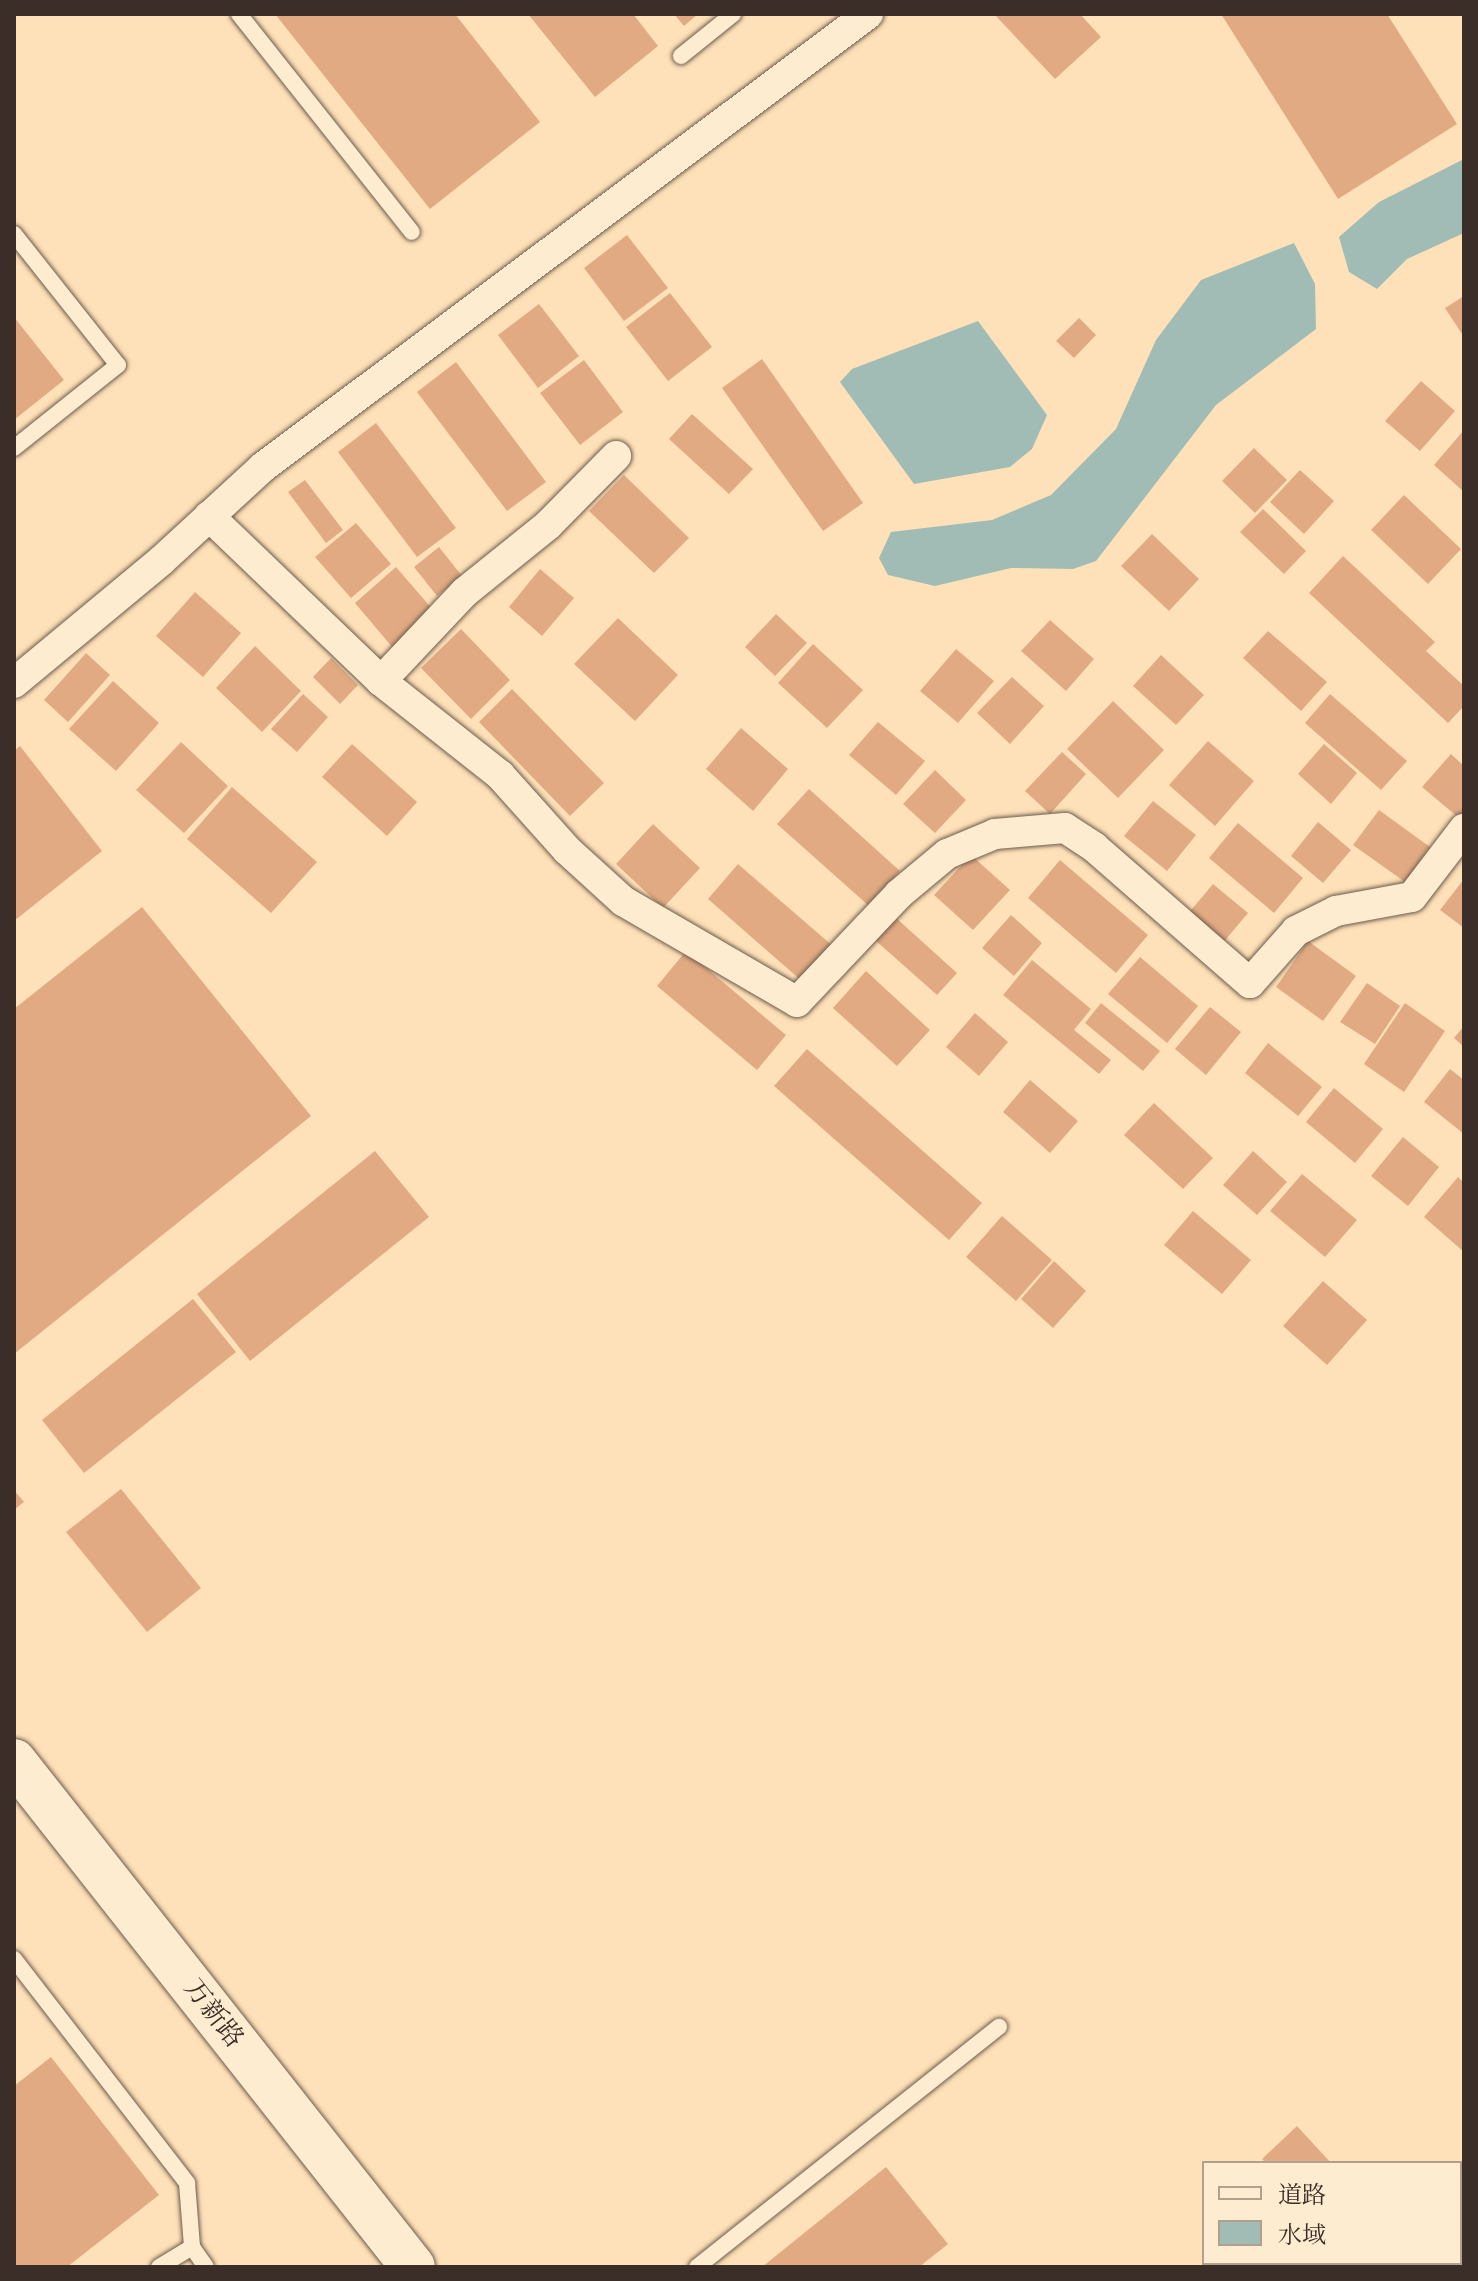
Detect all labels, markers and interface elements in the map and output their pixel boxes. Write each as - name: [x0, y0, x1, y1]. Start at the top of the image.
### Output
- street label: 万新路: [177, 1974, 249, 2054]
- legend: [1202, 2161, 1462, 2265]
- text: 道路: [1278, 2180, 1326, 2211]
- text: 水域: [1278, 2220, 1326, 2251]

